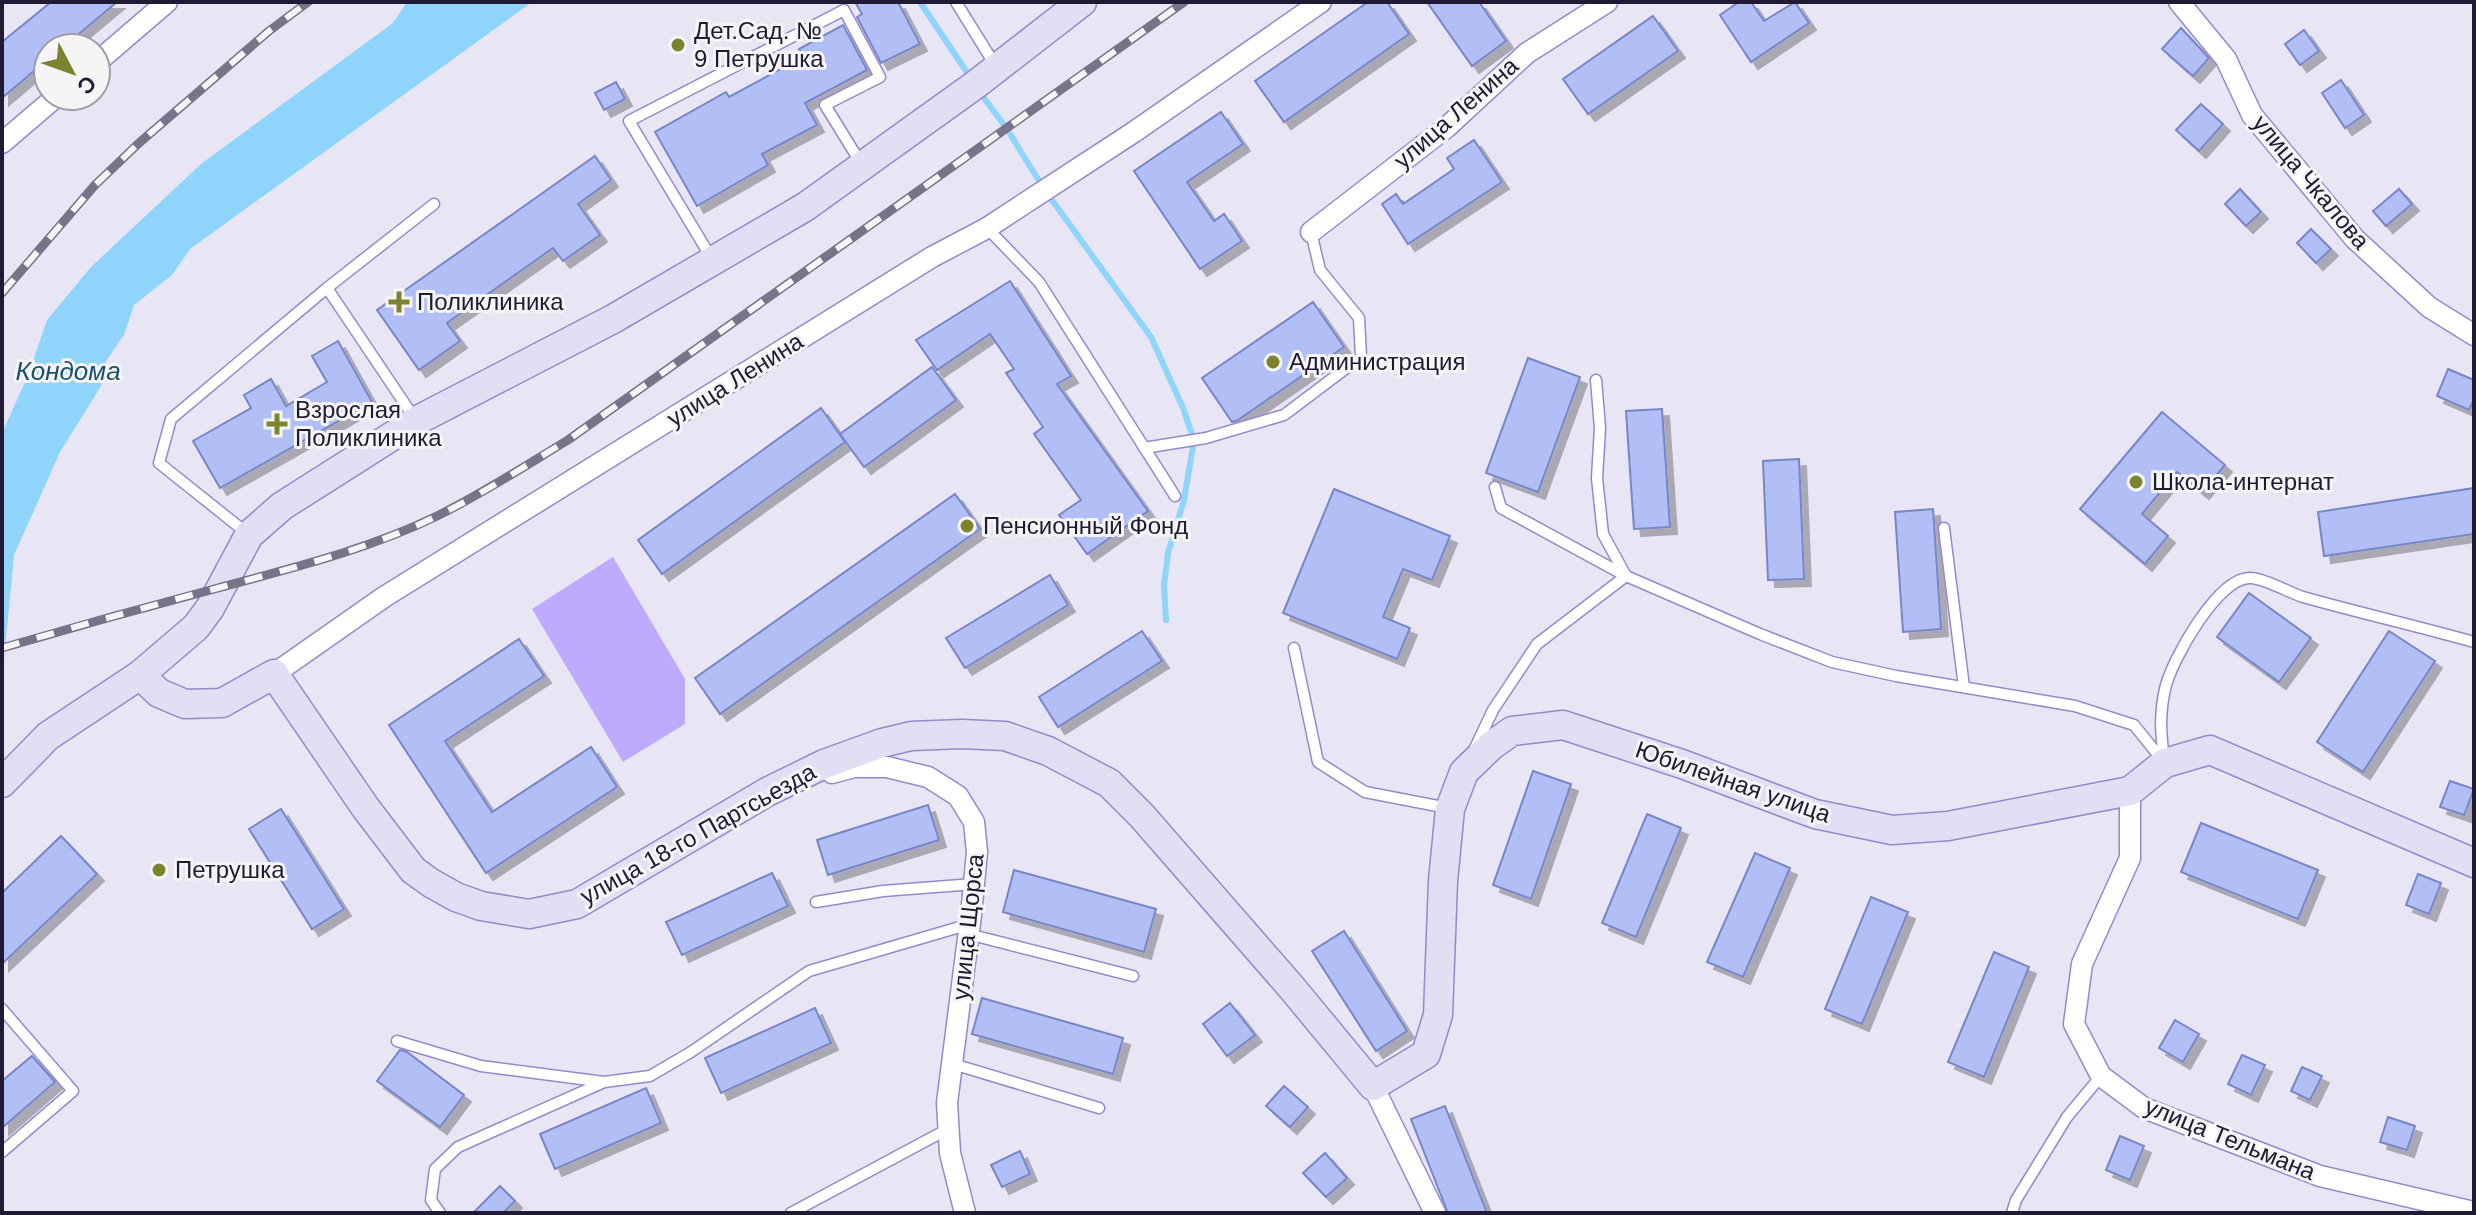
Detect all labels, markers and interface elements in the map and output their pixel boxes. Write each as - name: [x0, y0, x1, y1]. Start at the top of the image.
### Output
- place label: Дет.Сад. № 9 Петрушка: [694, 17, 824, 72]
- north arrow: [32, 32, 112, 112]
- marker: Дет.Сад. № 9 Петрушка: [669, 36, 687, 54]
- street label: улица Ленина: [1388, 51, 1524, 174]
- text: С: [72, 71, 101, 99]
- street label: улица Чкалова: [2248, 109, 2376, 255]
- place label: Поликлиника: [417, 288, 564, 315]
- marker: Поликлиника: [388, 291, 410, 313]
- street label: улица Ленина: [662, 327, 808, 432]
- place label: Администрация: [1289, 348, 1465, 375]
- marker: Администрация: [1264, 353, 1282, 371]
- water label: Кондома: [15, 356, 121, 386]
- place label: Взрослая Поликлиника: [295, 396, 442, 451]
- marker: Взрослая Поликлиника: [266, 413, 288, 435]
- place label: Школа-интернат: [2152, 468, 2334, 495]
- marker: Школа-интернат: [2127, 473, 2145, 491]
- place label: Пенсионный Фонд: [983, 512, 1188, 539]
- marker: Пенсионный Фонд: [958, 517, 976, 535]
- street label: Юбилейная улица: [1632, 735, 1835, 828]
- street label: улица 18-го Партсьезда: [575, 757, 821, 910]
- street label: улица Щорса: [946, 852, 989, 1002]
- place label: Петрушка: [175, 856, 285, 883]
- marker: Петрушка: [150, 861, 168, 879]
- street label: улица Тельмана: [2141, 1092, 2320, 1185]

